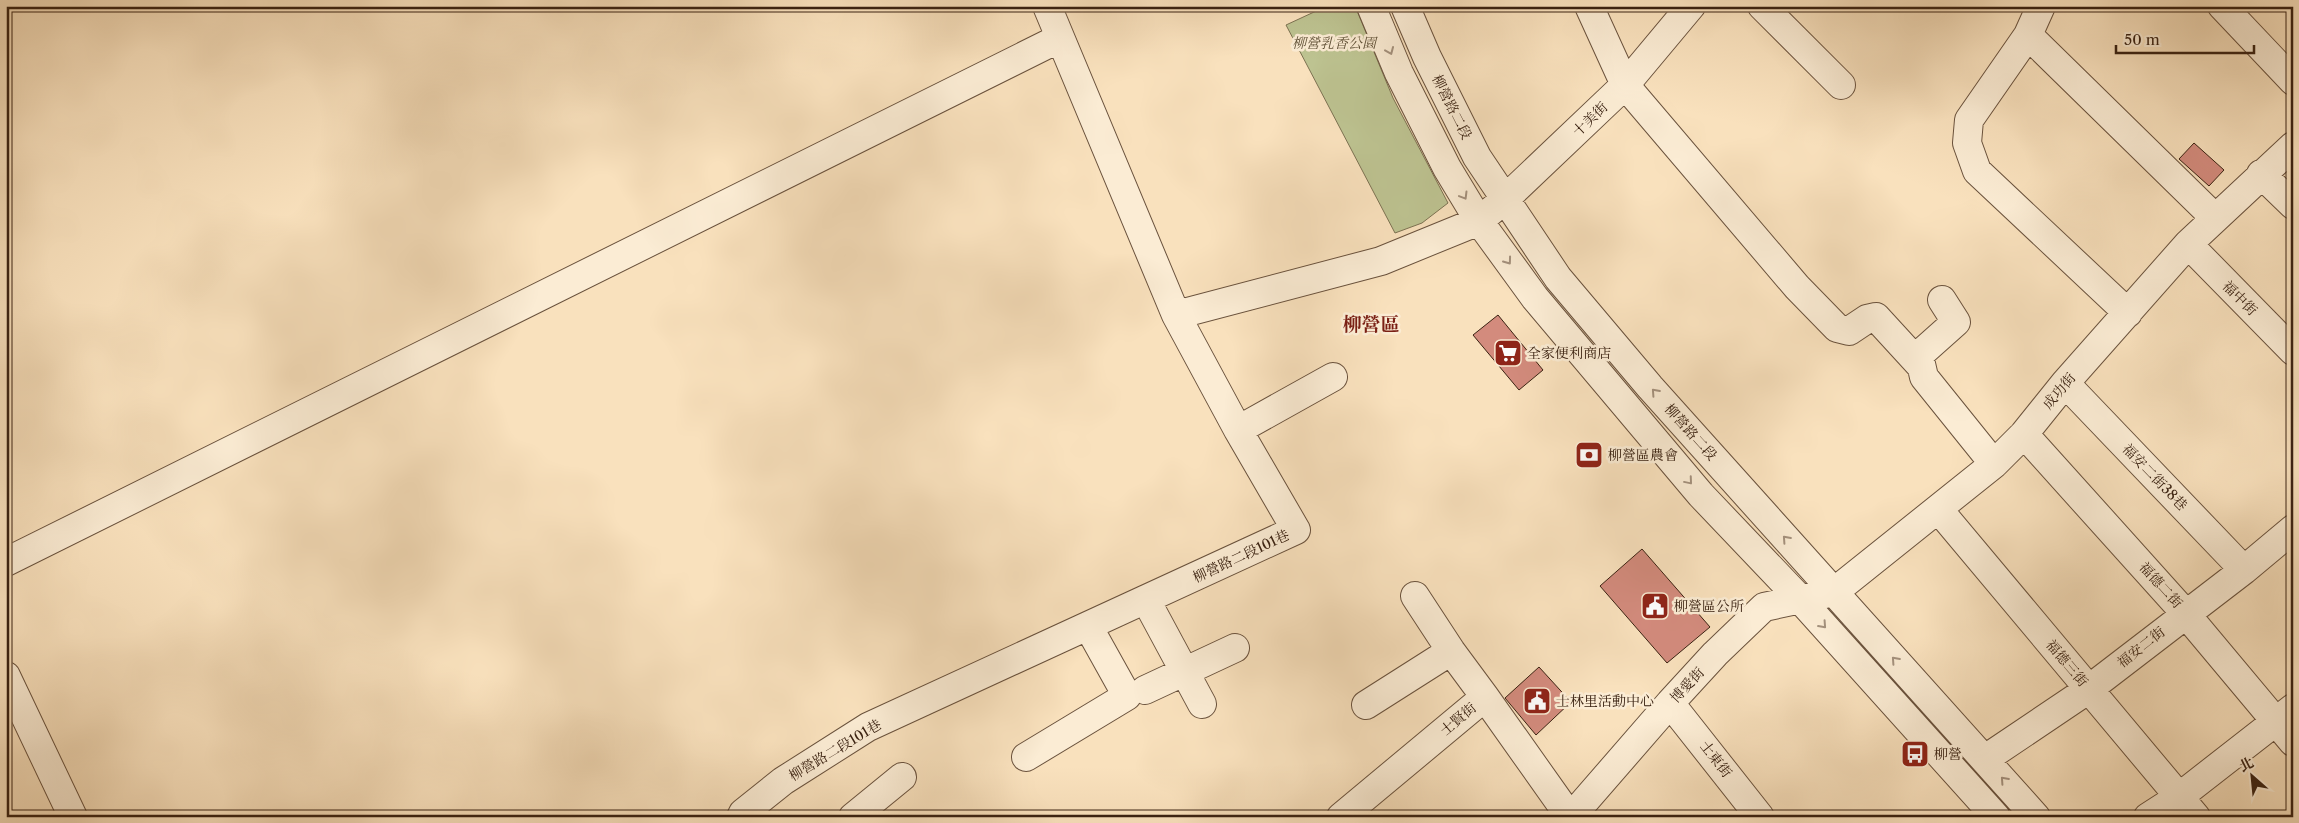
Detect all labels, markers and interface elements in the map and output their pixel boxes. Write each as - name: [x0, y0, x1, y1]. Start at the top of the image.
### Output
- scale bar: [2116, 22, 2254, 54]
- text: 50 m: [2124, 30, 2160, 49]
- park label: 柳營乳香公園: [1292, 34, 1378, 52]
- one-way arrow: [1383, 46, 1394, 55]
- street label: 柳營路二段: [1428, 72, 1476, 142]
- street label: 十美街: [1569, 98, 1611, 140]
- one-way arrow: [1457, 190, 1467, 199]
- one-way arrow: [1502, 255, 1510, 264]
- street label: 福中街: [2219, 277, 2261, 319]
- district label: 柳營區: [1342, 313, 1400, 336]
- supermarket icon: 全家便利商店: [1493, 338, 1523, 368]
- place label: 全家便利商店: [1527, 344, 1611, 362]
- street label: 成功街: [2039, 369, 2079, 413]
- one-way arrow: [1651, 388, 1660, 397]
- street label: 柳營路二段: [1661, 400, 1721, 464]
- bank icon: 柳營區農會: [1574, 440, 1604, 470]
- street label: 福安二街38巷: [2119, 440, 2191, 514]
- place label: 柳營區農會: [1608, 446, 1678, 464]
- one-way arrow: [1683, 475, 1692, 484]
- street label: 柳營路二段101巷: [1190, 526, 1292, 586]
- one-way arrow: [1783, 535, 1792, 544]
- street label: 福德二街: [2136, 558, 2186, 612]
- public building icon: 柳營區公所: [1640, 591, 1670, 621]
- place label: 柳營區公所: [1674, 597, 1744, 615]
- one-way arrow: [1817, 620, 1826, 629]
- street label: 福安二街: [2113, 623, 2169, 671]
- street label: 福德三街: [2042, 636, 2092, 690]
- one-way arrow: [1892, 656, 1901, 665]
- street label: 博愛街: [1666, 664, 1708, 706]
- public building icon: 士林里活動中心: [1522, 686, 1552, 716]
- place label: 士林里活動中心: [1556, 692, 1654, 710]
- street label: 士賢街: [1436, 699, 1480, 739]
- street label: 柳營路二段101巷: [786, 715, 884, 785]
- street label: 士東街: [1696, 737, 1736, 781]
- bus stop icon: 柳營: [1900, 739, 1930, 769]
- place label: 柳營: [1934, 745, 1962, 763]
- north arrow: [2226, 750, 2276, 800]
- text: 北: [2236, 753, 2256, 776]
- one-way arrow: [2001, 777, 2010, 786]

